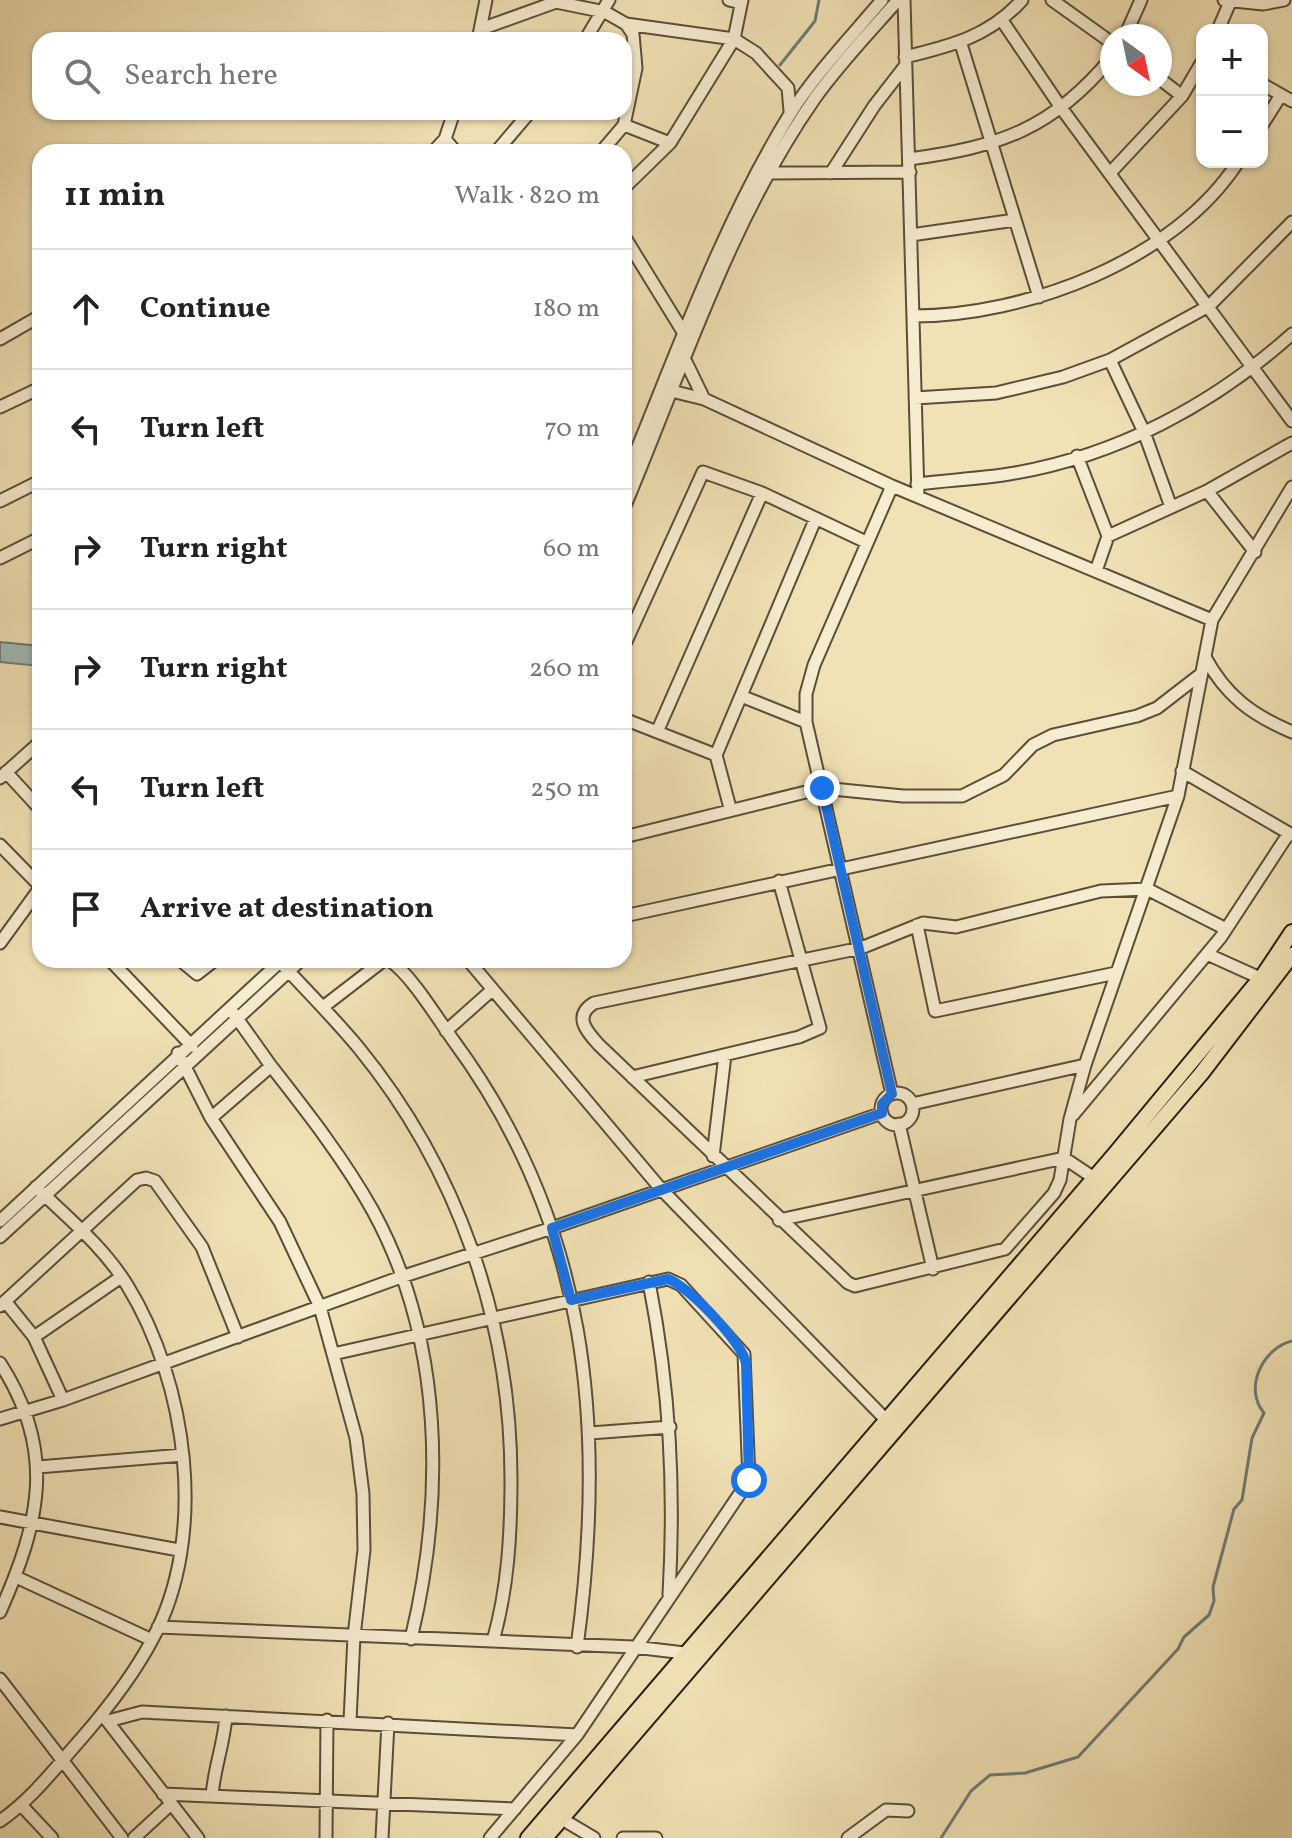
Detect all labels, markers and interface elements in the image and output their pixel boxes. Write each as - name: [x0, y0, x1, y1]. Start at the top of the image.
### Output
- north arrow: [1100, 24, 1172, 96]
- map controls: [1196, 24, 1268, 168]
- button: +: [1196, 24, 1268, 96]
- search box: [32, 32, 632, 120]
- icon: search: [60, 54, 104, 98]
- text: Search here: [124, 55, 278, 97]
- button: −: [1196, 96, 1268, 168]
- text: 11 min: [64, 173, 165, 220]
- text: Walk · 820 m: [455, 178, 600, 214]
- icon: ahead: [64, 287, 108, 331]
- text: Continue: [140, 288, 271, 330]
- text: 180 m: [533, 291, 600, 327]
- icon: left: [64, 407, 108, 451]
- text: Turn left: [140, 408, 264, 450]
- text: 70 m: [545, 411, 600, 447]
- icon: right: [64, 527, 108, 571]
- text: Turn right: [140, 528, 288, 570]
- text: 60 m: [543, 531, 600, 567]
- icon: right: [64, 647, 108, 691]
- text: Turn right: [140, 648, 288, 690]
- text: 260 m: [529, 651, 600, 687]
- icon: left: [64, 767, 108, 811]
- text: Turn left: [140, 768, 264, 810]
- route end: [804, 770, 840, 806]
- text: 250 m: [530, 771, 600, 807]
- icon: arrive: [64, 887, 108, 931]
- text: Arrive at destination: [140, 888, 434, 930]
- route start: [731, 1462, 767, 1498]

